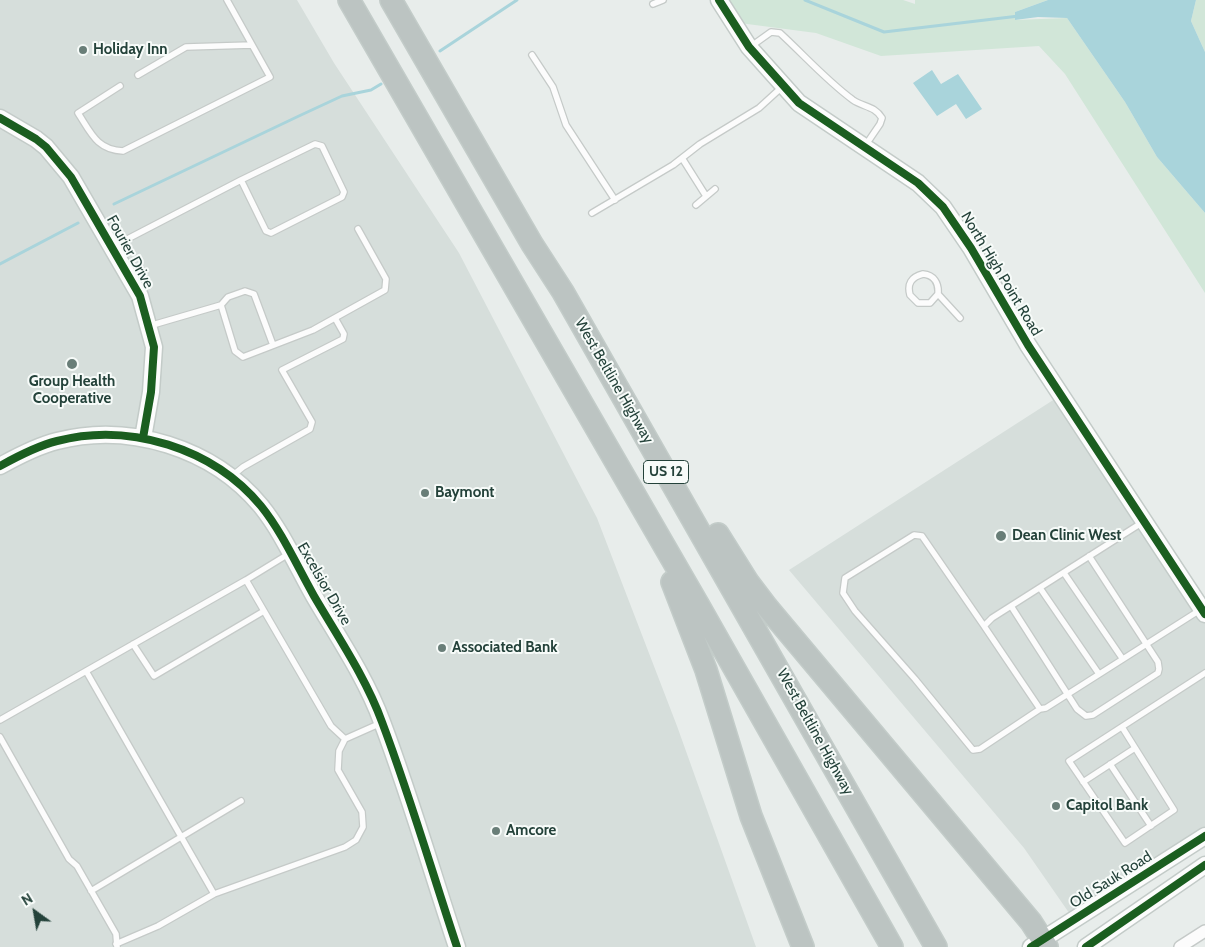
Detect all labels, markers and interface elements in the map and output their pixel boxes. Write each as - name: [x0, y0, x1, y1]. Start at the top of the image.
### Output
- place label: Holiday Inn: [93, 41, 168, 59]
- marker: Holiday Inn: [77, 44, 89, 56]
- street label: North High Point Road: [957, 209, 1045, 339]
- street label: Fourier Drive: [103, 212, 157, 292]
- street label: West Beltline Highway: [571, 315, 657, 447]
- marker: Group Health Cooperative: [65, 357, 79, 371]
- place label: Group Health Cooperative: [29, 373, 115, 408]
- road number: US 12: [644, 461, 688, 484]
- place label: Baymont: [435, 484, 495, 502]
- marker: Baymont: [419, 487, 431, 499]
- place label: Dean Clinic West: [1012, 527, 1121, 545]
- marker: Dean Clinic West: [994, 529, 1008, 543]
- street label: Excelsior Drive: [293, 539, 355, 629]
- place label: Associated Bank: [452, 639, 558, 657]
- marker: Associated Bank: [436, 642, 448, 654]
- street label: West Beltline Highway: [773, 666, 857, 798]
- place label: Capitol Bank: [1066, 797, 1148, 815]
- marker: Capitol Bank: [1050, 800, 1062, 812]
- place label: Amcore: [506, 822, 556, 840]
- marker: Amcore: [490, 825, 502, 837]
- street label: Old Sauk Road: [1067, 848, 1155, 912]
- north arrow: [10, 887, 60, 937]
- text: N: [18, 889, 36, 910]

